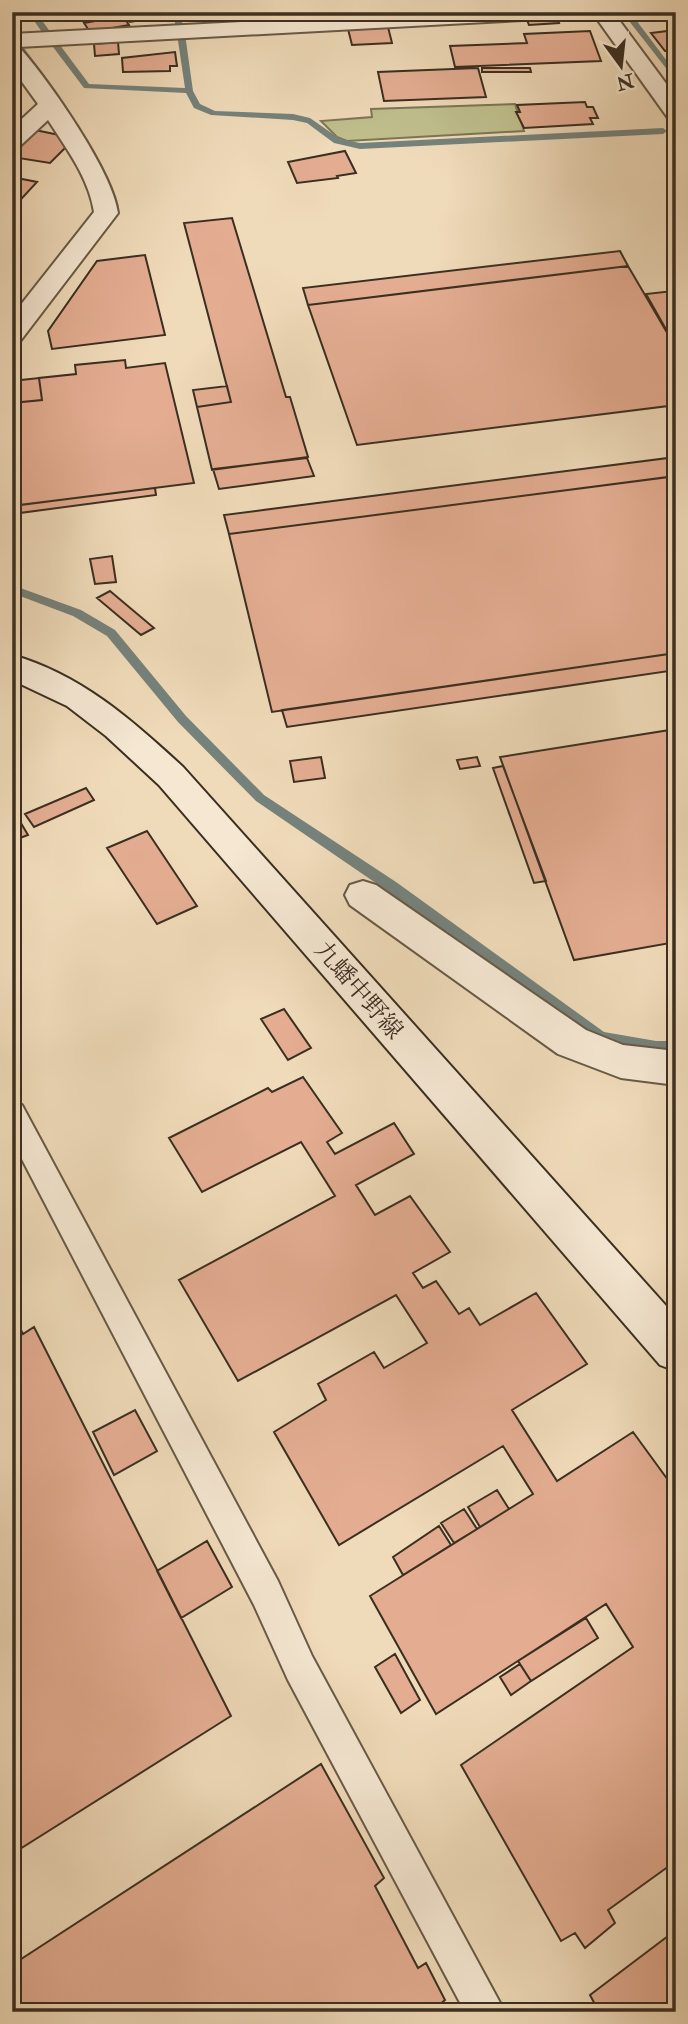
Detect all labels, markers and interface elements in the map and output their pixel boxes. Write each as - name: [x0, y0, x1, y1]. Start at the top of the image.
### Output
- north arrow: [586, 32, 656, 102]
- text: N: [613, 67, 637, 96]
- street label: 九蟠中野線: [308, 935, 410, 1046]

